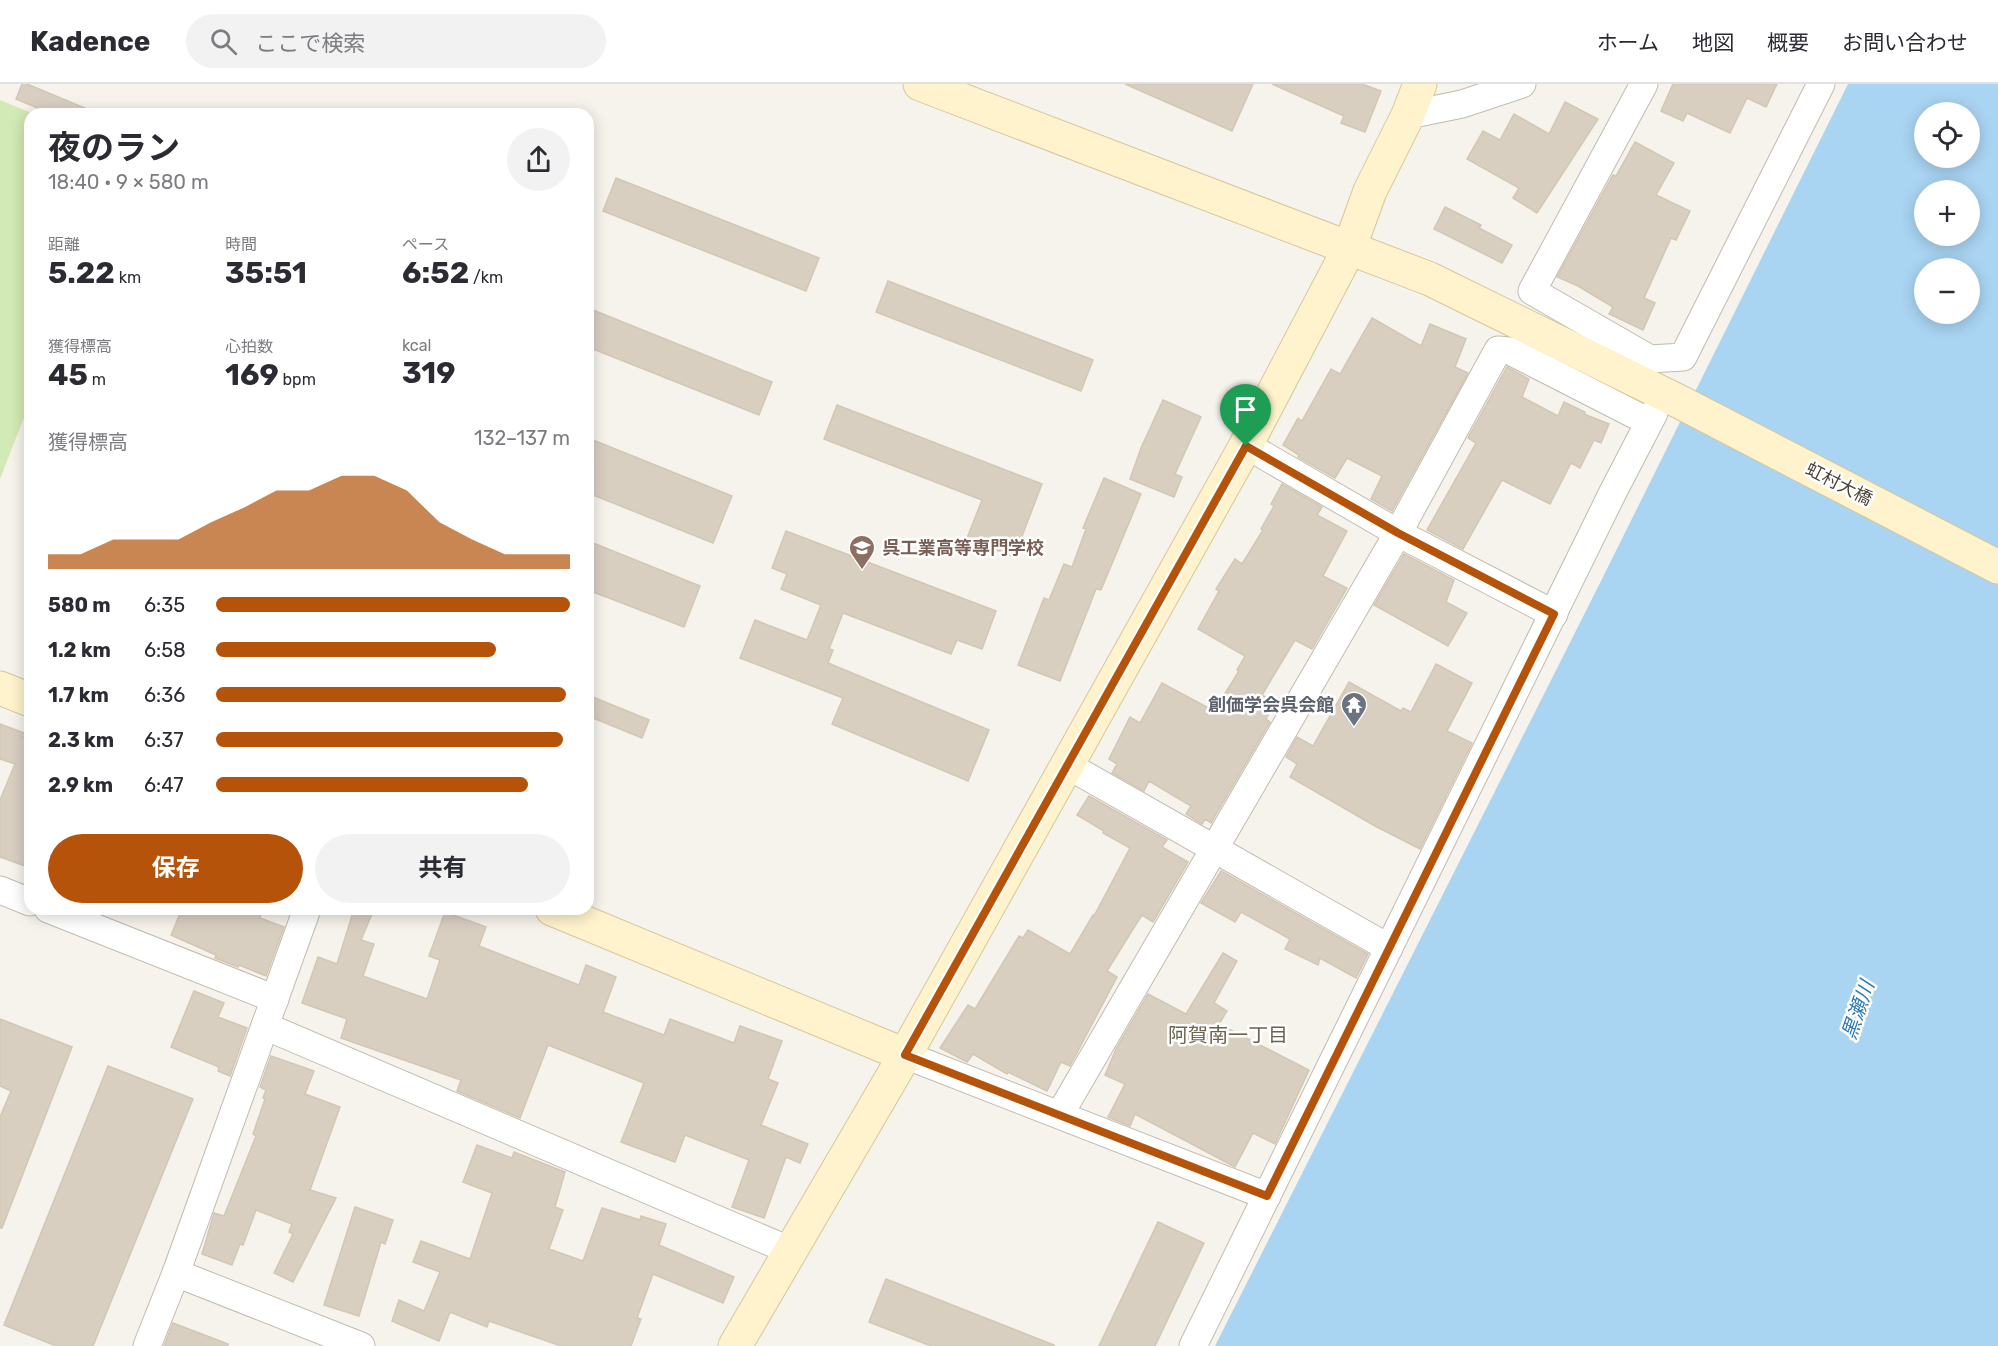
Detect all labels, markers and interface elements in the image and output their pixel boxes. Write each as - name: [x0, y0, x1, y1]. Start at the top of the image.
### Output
- search box: [186, 14, 606, 68]
- text: Kadence: [30, 25, 150, 58]
- icon: search: [207, 25, 240, 58]
- text: ここで検索: [255, 30, 365, 57]
- text: ホーム: [1597, 30, 1659, 55]
- text: 地図: [1692, 30, 1734, 55]
- text: 概要: [1767, 30, 1809, 55]
- text: お問い合わせ: [1842, 30, 1968, 55]
- map controls: [1914, 102, 1980, 324]
- button: locate: [1914, 102, 1980, 168]
- text: 夜のラン: [48, 128, 180, 167]
- button: share: [507, 128, 570, 191]
- text: 18:40 · 9 × 580 m: [48, 170, 209, 194]
- button: +: [1914, 180, 1980, 246]
- text: 距離: [48, 235, 80, 254]
- text: 時間: [225, 235, 257, 254]
- text: ペース: [402, 235, 449, 254]
- text: 5.22: [48, 255, 115, 291]
- text: 35:51: [225, 255, 307, 291]
- text: 6:52: [402, 255, 469, 291]
- button: −: [1914, 258, 1980, 324]
- text: km: [115, 268, 141, 287]
- text: /km: [469, 268, 503, 287]
- text: kcal: [402, 336, 431, 355]
- text: 獲得標高: [48, 337, 112, 356]
- text: 心拍数: [225, 337, 273, 356]
- text: 319: [402, 355, 456, 391]
- text: 45: [48, 357, 88, 393]
- text: 169: [225, 357, 279, 393]
- text: m: [88, 370, 106, 389]
- text: bpm: [279, 370, 316, 389]
- pin: [1220, 384, 1271, 446]
- icon: arrive: [1229, 393, 1262, 426]
- text: 132–137 m: [474, 426, 570, 450]
- text: 獲得標高: [48, 430, 128, 454]
- street label: 虹村大橋: [1802, 458, 1876, 510]
- school or university icon: 呉工業高等専門学校: [847, 533, 877, 571]
- place label: 呉工業高等専門学校: [882, 537, 1044, 559]
- text: 580 m: [48, 593, 111, 617]
- text: 6:35: [144, 593, 185, 617]
- text: 1.2 km: [48, 638, 111, 662]
- text: 6:58: [144, 638, 186, 662]
- text: 1.7 km: [48, 683, 109, 707]
- text: 6:36: [144, 683, 185, 707]
- temple icon: 創価学会呉会館: [1339, 690, 1369, 728]
- place label: 創価学会呉会館: [1208, 694, 1334, 716]
- text: 2.3 km: [48, 728, 114, 752]
- text: 6:37: [144, 728, 183, 752]
- text: 2.9 km: [48, 773, 113, 797]
- text: 6:47: [144, 773, 184, 797]
- button: 保存: [48, 834, 303, 903]
- button: 共有: [315, 834, 570, 903]
- water label: 黒瀬川: [1837, 976, 1880, 1042]
- district label: 阿賀南一丁目: [1168, 1023, 1288, 1047]

